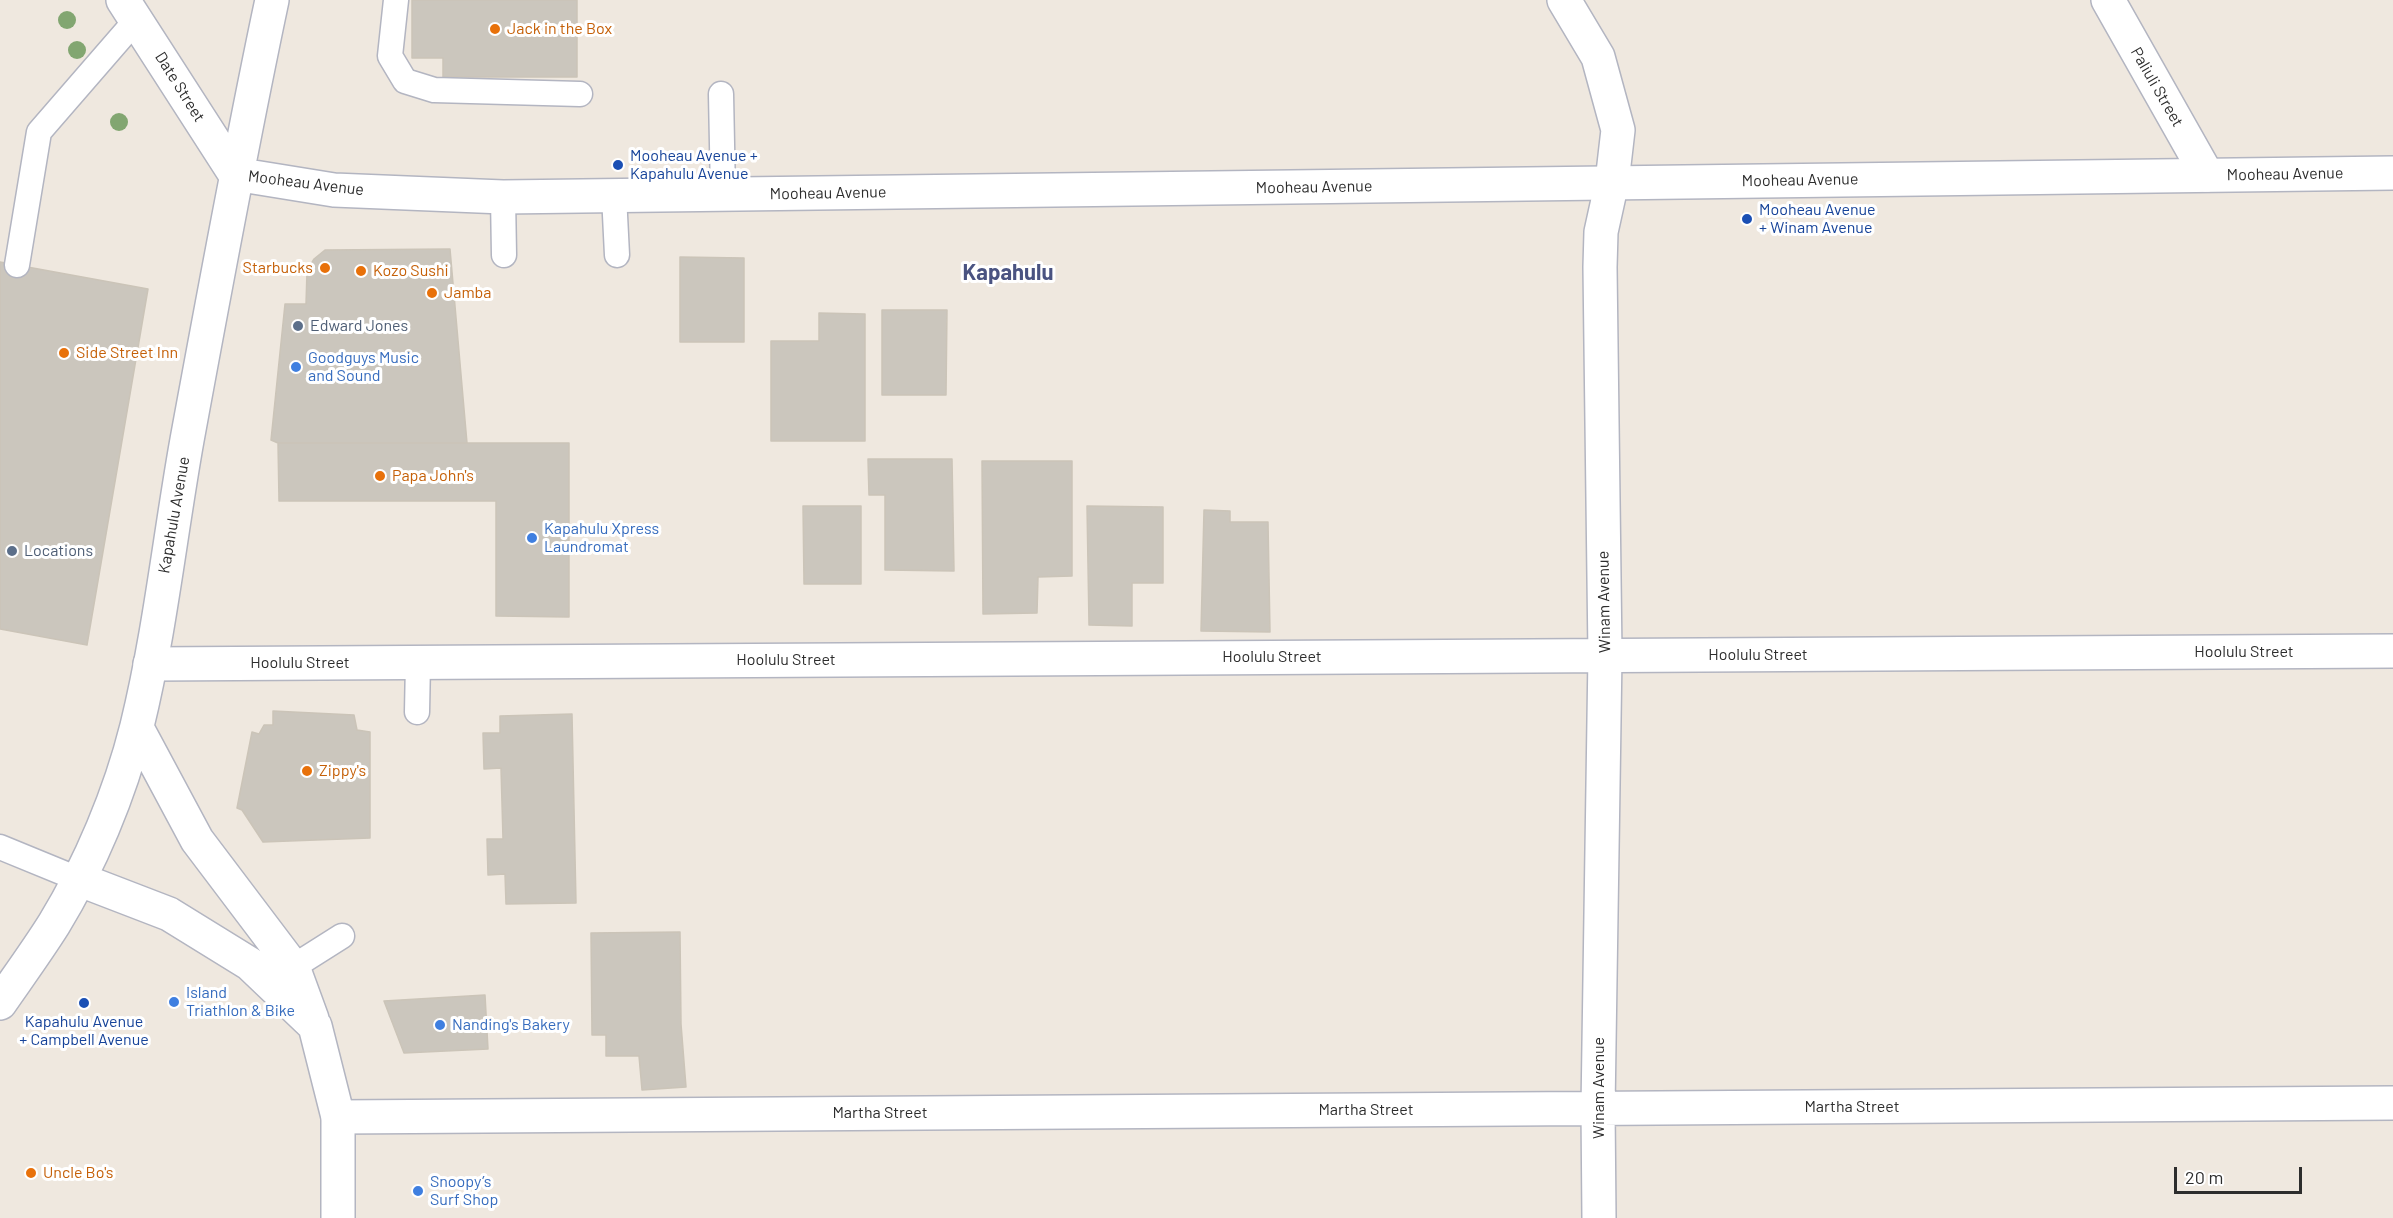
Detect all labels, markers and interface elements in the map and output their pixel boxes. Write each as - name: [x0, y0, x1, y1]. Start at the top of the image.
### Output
- place label: Jack in the Box: [507, 19, 612, 39]
- marker: Jack in the Box: [488, 22, 502, 36]
- street label: Paliuli Street: [2127, 44, 2187, 130]
- street label: Date Street: [151, 48, 209, 126]
- place label: Mooheau Avenue + Kapahulu Avenue: [630, 146, 758, 184]
- marker: Mooheau Avenue + Kapahulu Avenue: [611, 158, 625, 172]
- street label: Mooheau Avenue: [2227, 163, 2343, 185]
- street label: Mooheau Avenue: [247, 166, 365, 200]
- street label: Mooheau Avenue: [1742, 169, 1858, 191]
- street label: Mooheau Avenue: [1256, 176, 1372, 198]
- street label: Mooheau Avenue: [770, 182, 886, 204]
- place label: Mooheau Avenue + Winam Avenue: [1759, 200, 1876, 238]
- marker: Mooheau Avenue + Winam Avenue: [1740, 212, 1754, 226]
- place label: Starbucks: [243, 258, 313, 278]
- district label: Kapahulu: [963, 260, 1053, 286]
- marker: Starbucks: [318, 261, 332, 275]
- place label: Kozo Sushi: [373, 261, 449, 281]
- marker: Kozo Sushi: [354, 264, 368, 278]
- place label: Jamba: [444, 283, 492, 303]
- marker: Jamba: [425, 286, 439, 300]
- place label: Edward Jones: [310, 316, 408, 336]
- marker: Edward Jones: [291, 319, 305, 333]
- place label: Side Street Inn: [76, 343, 178, 363]
- marker: Side Street Inn: [57, 346, 71, 360]
- place label: Goodguys Music and Sound: [308, 348, 419, 386]
- marker: Goodguys Music and Sound: [289, 360, 303, 374]
- street label: Kapahulu Avenue: [154, 455, 194, 575]
- place label: Papa John's: [392, 466, 474, 486]
- marker: Papa John's: [373, 469, 387, 483]
- place label: Kapahulu Xpress Laundromat: [544, 519, 659, 557]
- marker: Kapahulu Xpress Laundromat: [525, 531, 539, 545]
- place label: Locations: [24, 541, 93, 561]
- marker: Locations: [5, 544, 19, 558]
- street label: Winam Avenue: [1594, 551, 1614, 653]
- street label: Hoolulu Street: [2194, 642, 2294, 662]
- street label: Hoolulu Street: [1708, 645, 1808, 665]
- street label: Hoolulu Street: [1222, 647, 1322, 667]
- street label: Hoolulu Street: [736, 650, 836, 670]
- street label: Hoolulu Street: [250, 653, 350, 673]
- place label: Zippy's: [319, 761, 366, 781]
- marker: Zippy's: [300, 764, 314, 778]
- place label: Island Triathlon & Bike: [186, 983, 295, 1021]
- marker: Island Triathlon & Bike: [167, 995, 181, 1009]
- marker: Kapahulu Avenue + Campbell Avenue: [77, 996, 91, 1010]
- place label: Kapahulu Avenue + Campbell Avenue: [19, 1012, 149, 1050]
- place label: Nanding's Bakery: [452, 1015, 570, 1035]
- marker: Nanding's Bakery: [433, 1018, 447, 1032]
- street label: Winam Avenue: [1589, 1037, 1609, 1139]
- street label: Martha Street: [1804, 1097, 1900, 1117]
- street label: Martha Street: [1318, 1100, 1414, 1120]
- street label: Martha Street: [832, 1103, 928, 1123]
- scale bar: [2177, 1155, 2304, 1193]
- place label: Uncle Bo's: [43, 1163, 114, 1183]
- marker: Uncle Bo's: [24, 1166, 38, 1180]
- text: 20 m: [2185, 1166, 2223, 1188]
- place label: Snoopy’s Surf Shop: [430, 1172, 498, 1210]
- marker: Snoopy’s Surf Shop: [411, 1184, 425, 1198]

